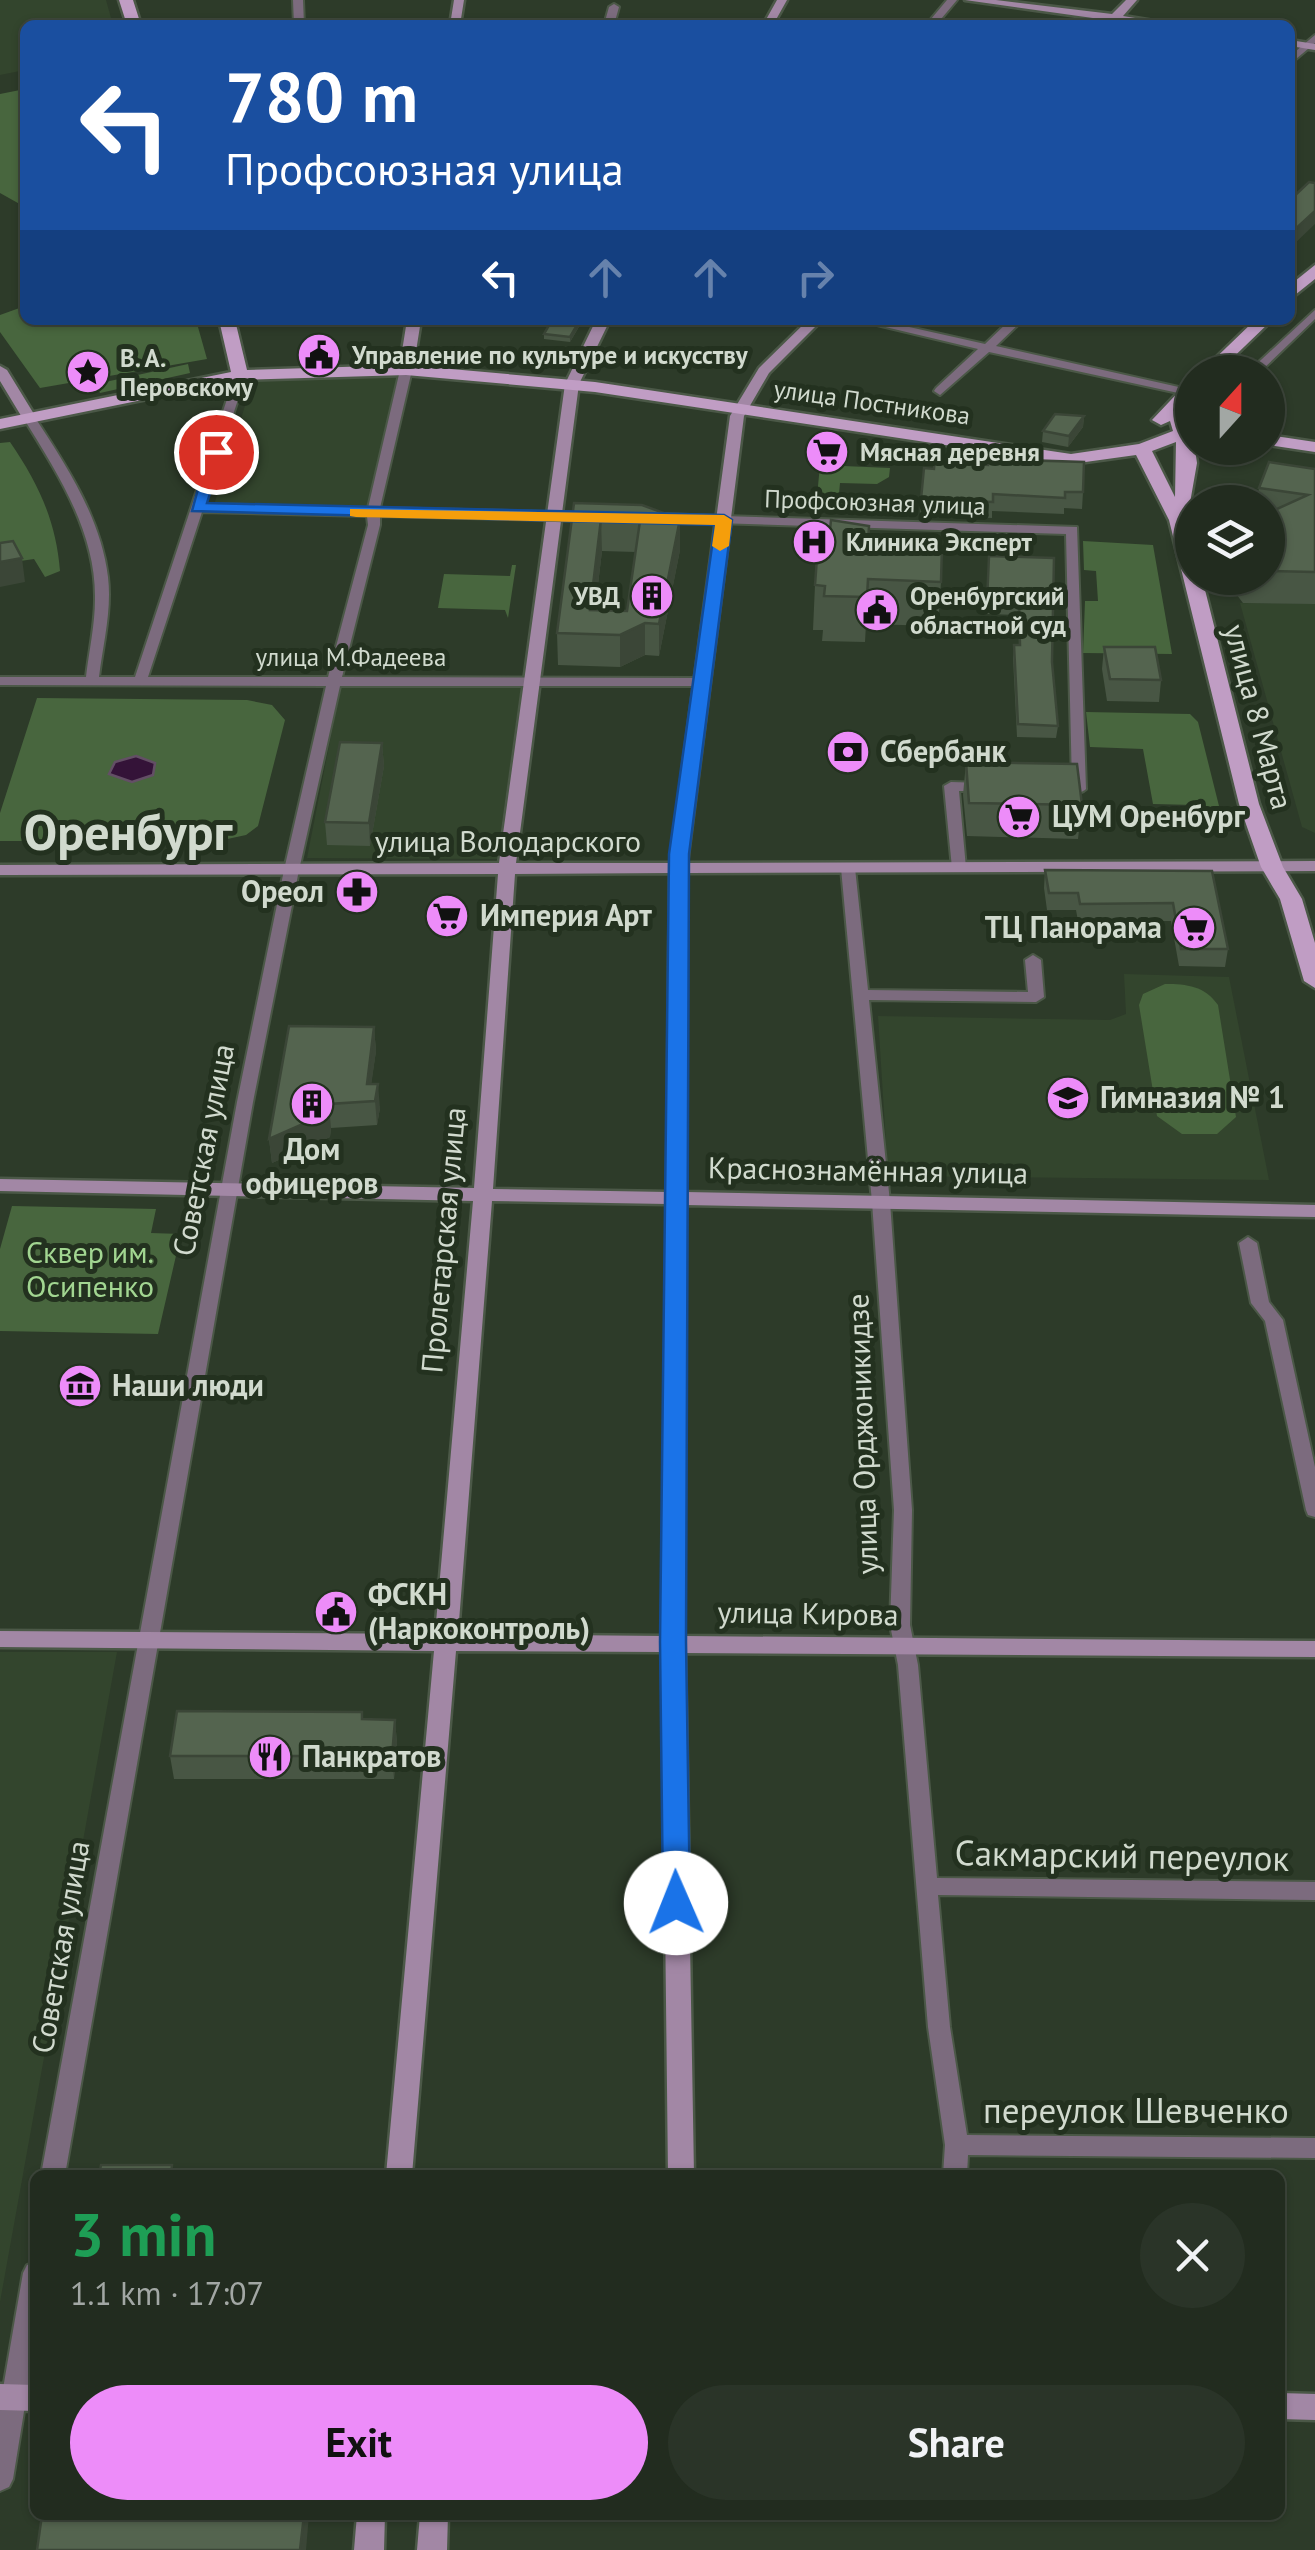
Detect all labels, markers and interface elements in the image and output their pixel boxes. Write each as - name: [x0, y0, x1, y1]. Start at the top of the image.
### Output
- text: 780 m: [225, 51, 418, 141]
- icon: left: [60, 60, 190, 190]
- text: Профсоюзная улица: [225, 139, 624, 197]
- icon: left: [473, 250, 528, 305]
- icon: ahead: [578, 250, 633, 305]
- icon: ahead: [683, 250, 738, 305]
- icon: right: [788, 250, 843, 305]
- public building icon: Управление по культуре и искусству: [296, 332, 342, 378]
- place label: Управление по культуре и искусству: [351, 339, 749, 371]
- place label: В. А. Перовскому: [120, 342, 254, 403]
- place icon: В. А. Перовскому: [65, 349, 111, 395]
- north arrow: [1175, 355, 1285, 465]
- map controls: [1175, 355, 1285, 595]
- street label: улица Постникова: [772, 372, 972, 432]
- pin: [174, 410, 259, 495]
- icon: arrive: [189, 425, 244, 480]
- supermarket icon: Мясная деревня: [804, 429, 850, 475]
- place label: Мясная деревня: [860, 436, 1040, 468]
- street label: Профсоюзная улица: [764, 482, 986, 522]
- button: layers: [1175, 485, 1285, 595]
- hospital icon: Клиника Эксперт: [791, 519, 837, 565]
- place label: Клиника Эксперт: [846, 526, 1033, 558]
- building icon: УВД: [629, 573, 675, 619]
- place label: УВД: [573, 580, 620, 612]
- place label: Оренбургский областной суд: [910, 580, 1066, 641]
- public building icon: Оренбургский областной суд: [854, 587, 900, 633]
- street label: улица 8 Марта: [1216, 620, 1303, 813]
- street label: улица М.Фадеева: [256, 641, 446, 673]
- bank icon: Сбербанк: [825, 729, 871, 775]
- place label: Сбербанк: [880, 731, 1006, 770]
- supermarket icon: ЦУМ Оренбург: [996, 794, 1042, 840]
- place label: ЦУМ Оренбург: [1052, 796, 1245, 835]
- district label: Оренбург: [24, 799, 233, 864]
- street label: улица Володарского: [375, 821, 641, 860]
- pharmacy icon: Ореол: [334, 869, 380, 915]
- place label: Ореол: [241, 871, 324, 910]
- supermarket icon: Империя Арт: [424, 893, 470, 939]
- place label: Империя Арт: [480, 895, 652, 934]
- supermarket icon: ТЦ Панорама: [1171, 905, 1217, 951]
- place label: ТЦ Панорама: [985, 907, 1162, 946]
- street label: Советская улица: [163, 1040, 242, 1259]
- school or university icon: Гимназия № 1: [1045, 1075, 1091, 1121]
- place label: Гимназия № 1: [1100, 1077, 1285, 1116]
- building icon: Дом офицеров: [289, 1081, 335, 1127]
- street label: Пролетарская улица: [411, 1105, 474, 1374]
- place label: Дом офицеров: [246, 1129, 378, 1202]
- street label: Краснознамённая улица: [708, 1147, 1028, 1192]
- park label: Сквер им. Осипенко: [26, 1232, 154, 1305]
- street label: улица Орджоникидзе: [837, 1293, 886, 1575]
- museum icon: Наши люди: [57, 1363, 103, 1409]
- place label: Наши люди: [112, 1365, 264, 1404]
- place label: ФСКН (Наркоконтроль): [368, 1574, 590, 1647]
- public building icon: ФСКН (Наркоконтроль): [313, 1589, 359, 1635]
- street label: улица Кирова: [717, 1591, 899, 1634]
- restaurant icon: Панкратов: [247, 1734, 293, 1780]
- place label: Панкратов: [302, 1736, 441, 1775]
- street label: Сакмарский переулок: [954, 1829, 1290, 1881]
- street label: Советская улица: [22, 1837, 97, 2056]
- position arrow: [624, 1851, 728, 1955]
- street label: переулок Шевченко: [983, 2087, 1289, 2133]
- text: 3 min: [70, 2195, 216, 2273]
- button: close: [1140, 2203, 1245, 2308]
- text: 1.1 km · 17:07: [70, 2272, 264, 2314]
- button: Exit: [70, 2385, 648, 2500]
- button: Share: [668, 2385, 1245, 2500]

